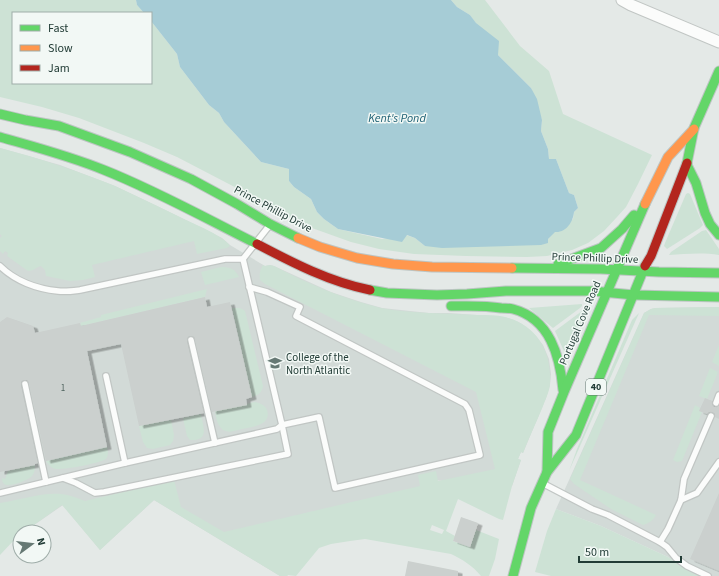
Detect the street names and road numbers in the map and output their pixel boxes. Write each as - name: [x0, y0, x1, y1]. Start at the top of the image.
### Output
- street label: Prince Phillip Drive: [231, 182, 315, 236]
- street label: Prince Phillip Drive: [551, 249, 639, 267]
- street label: Portugal Cove Road: [556, 279, 604, 367]
- road number: 40: [586, 379, 606, 395]

